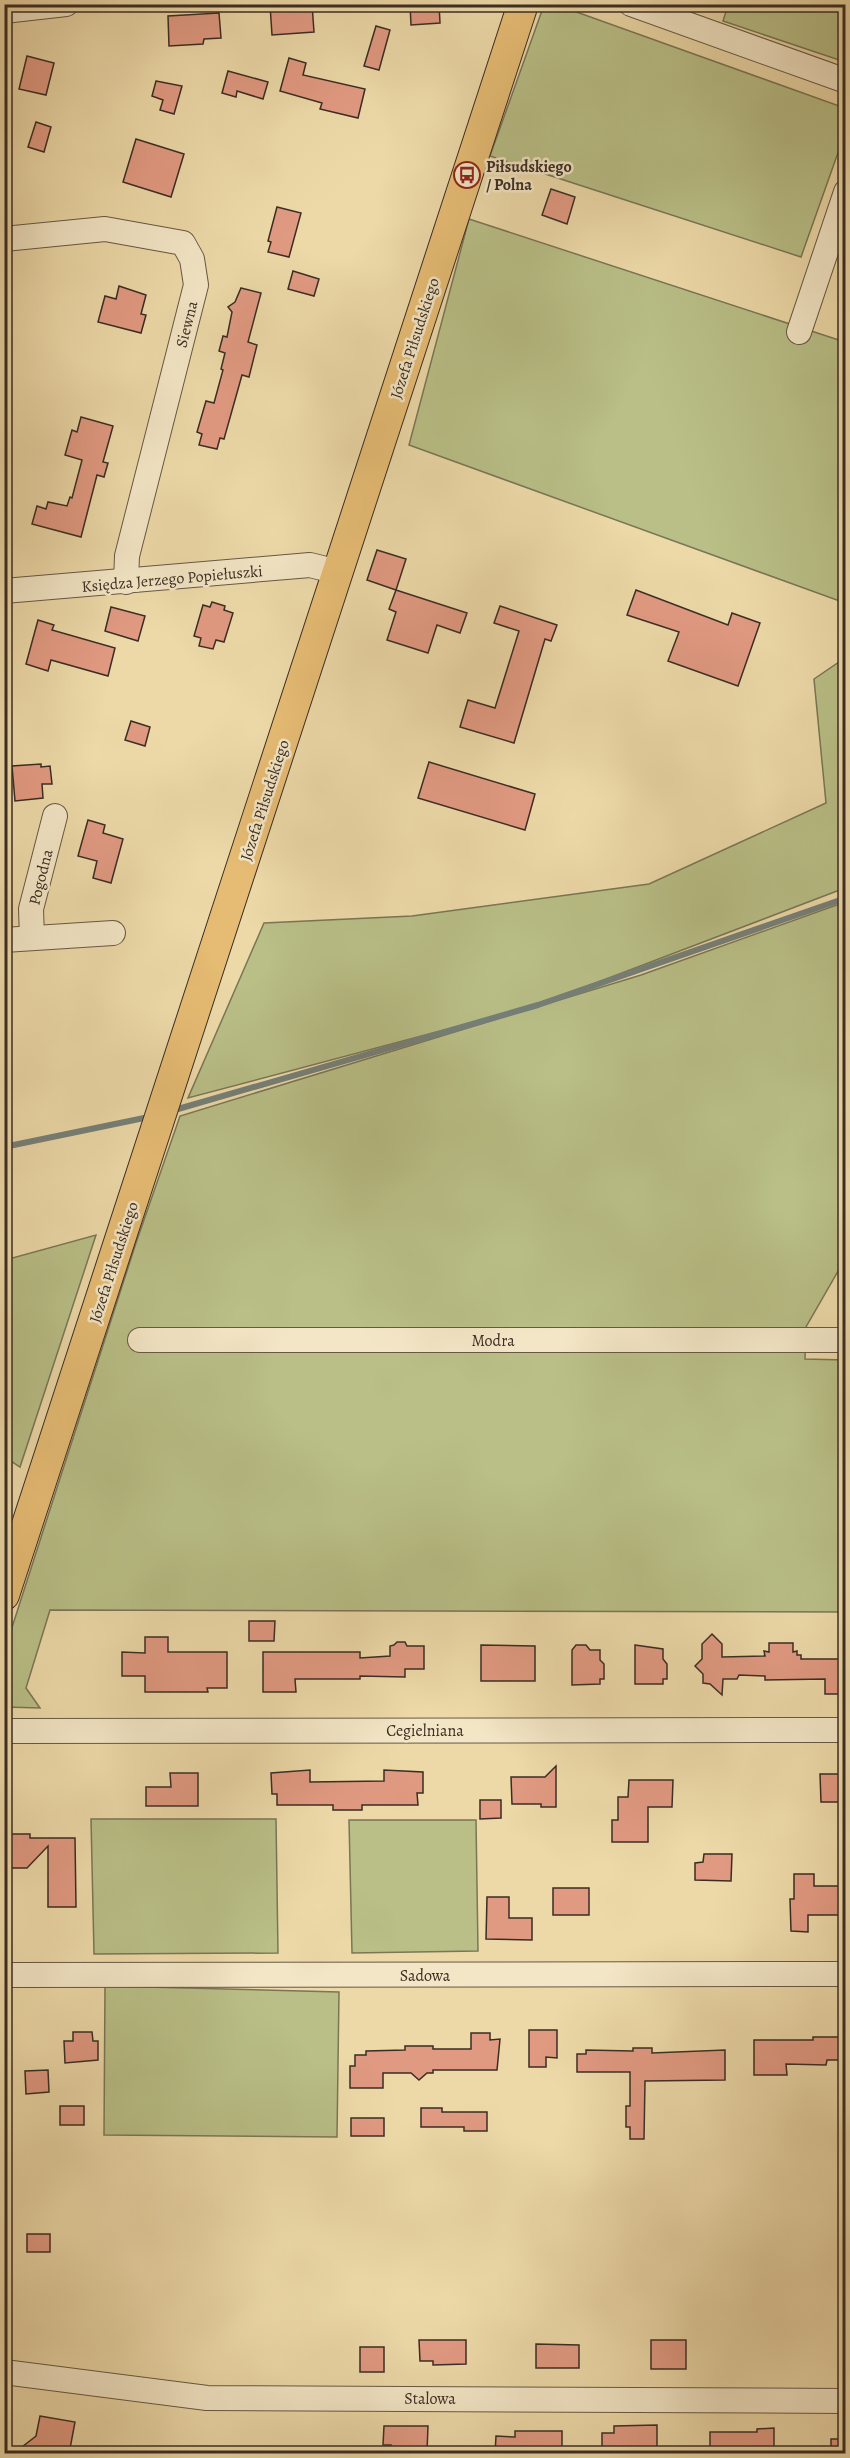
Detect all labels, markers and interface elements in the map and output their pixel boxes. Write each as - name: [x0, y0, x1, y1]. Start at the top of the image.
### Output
- place label: Piłsudskiego / Polna: [486, 156, 572, 196]
- bus stop icon: Piłsudskiego / Polna: [452, 160, 482, 190]
- street label: Józefa Piłsudskiego: [385, 275, 445, 402]
- street label: Siewna: [171, 298, 204, 350]
- street label: Księdza Jerzego Popiełuszki: [81, 560, 263, 598]
- street label: Józefa Piłsudskiego: [235, 737, 295, 864]
- street label: Pogodna: [23, 846, 59, 907]
- street label: Józefa Piłsudskiego: [84, 1199, 144, 1326]
- street label: Modra: [471, 1330, 515, 1352]
- street label: Cegielniana: [386, 1720, 464, 1742]
- street label: Sadowa: [400, 1965, 451, 1987]
- street label: Stalowa: [404, 2388, 456, 2410]

